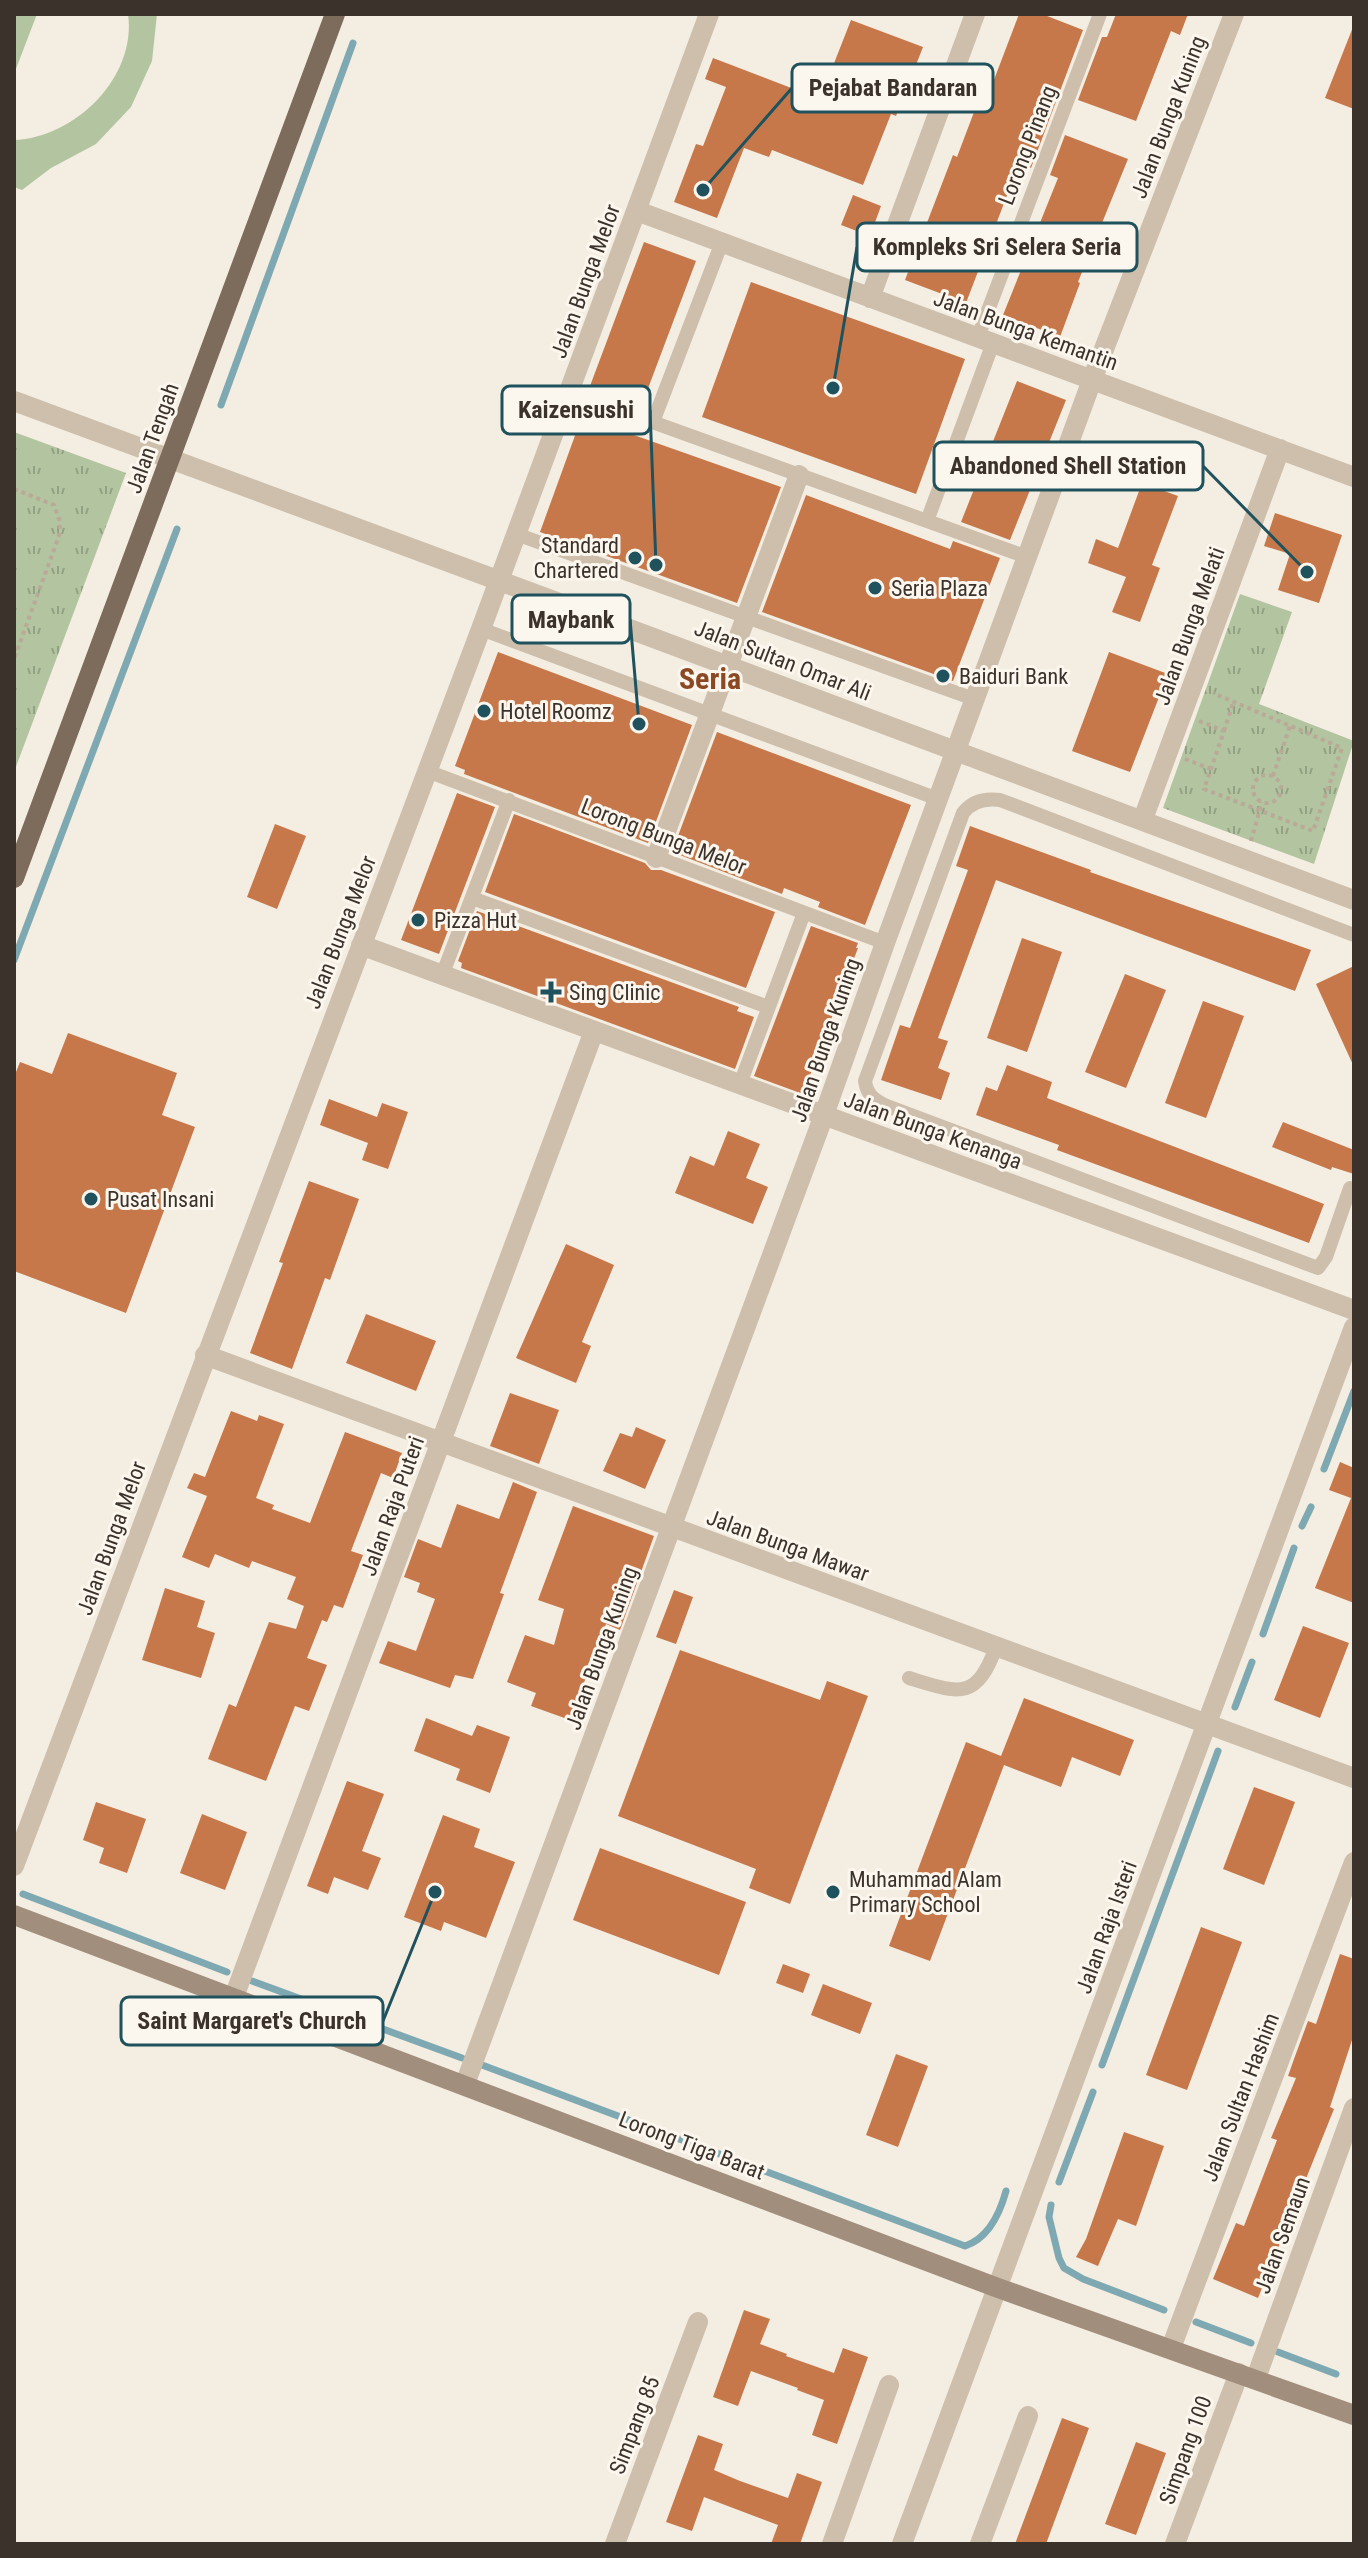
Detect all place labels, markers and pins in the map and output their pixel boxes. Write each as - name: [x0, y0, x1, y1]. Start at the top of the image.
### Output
- callout: Pejabat Bandaran: [792, 64, 993, 112]
- callout: Kompleks Sri Selera Seria: [857, 223, 1137, 271]
- callout: Kaizensushi: [502, 386, 650, 434]
- callout: Abandoned Shell Station: [934, 442, 1203, 490]
- place label: Standard Chartered: [534, 533, 619, 583]
- marker: Standard Chartered: [626, 549, 644, 567]
- place label: Seria Plaza: [891, 576, 988, 601]
- marker: Seria Plaza: [866, 579, 884, 597]
- callout: Maybank: [512, 595, 630, 643]
- place label: Baiduri Bank: [959, 664, 1068, 689]
- marker: Baiduri Bank: [934, 667, 952, 685]
- place label: Hotel Roomz: [500, 699, 612, 724]
- marker: Hotel Roomz: [475, 702, 493, 720]
- place label: Pizza Hut: [434, 908, 517, 933]
- marker: Pizza Hut: [409, 911, 427, 929]
- place label: Sing Clinic: [569, 980, 660, 1005]
- marker: Sing Clinic: [540, 981, 562, 1003]
- place label: Pusat Insani: [107, 1187, 214, 1212]
- marker: Pusat Insani: [82, 1190, 100, 1208]
- place label: Muhammad Alam Primary School: [849, 1867, 1002, 1917]
- marker: Muhammad Alam Primary School: [824, 1883, 842, 1901]
- callout: Saint Margaret's Church: [121, 1997, 383, 2045]

